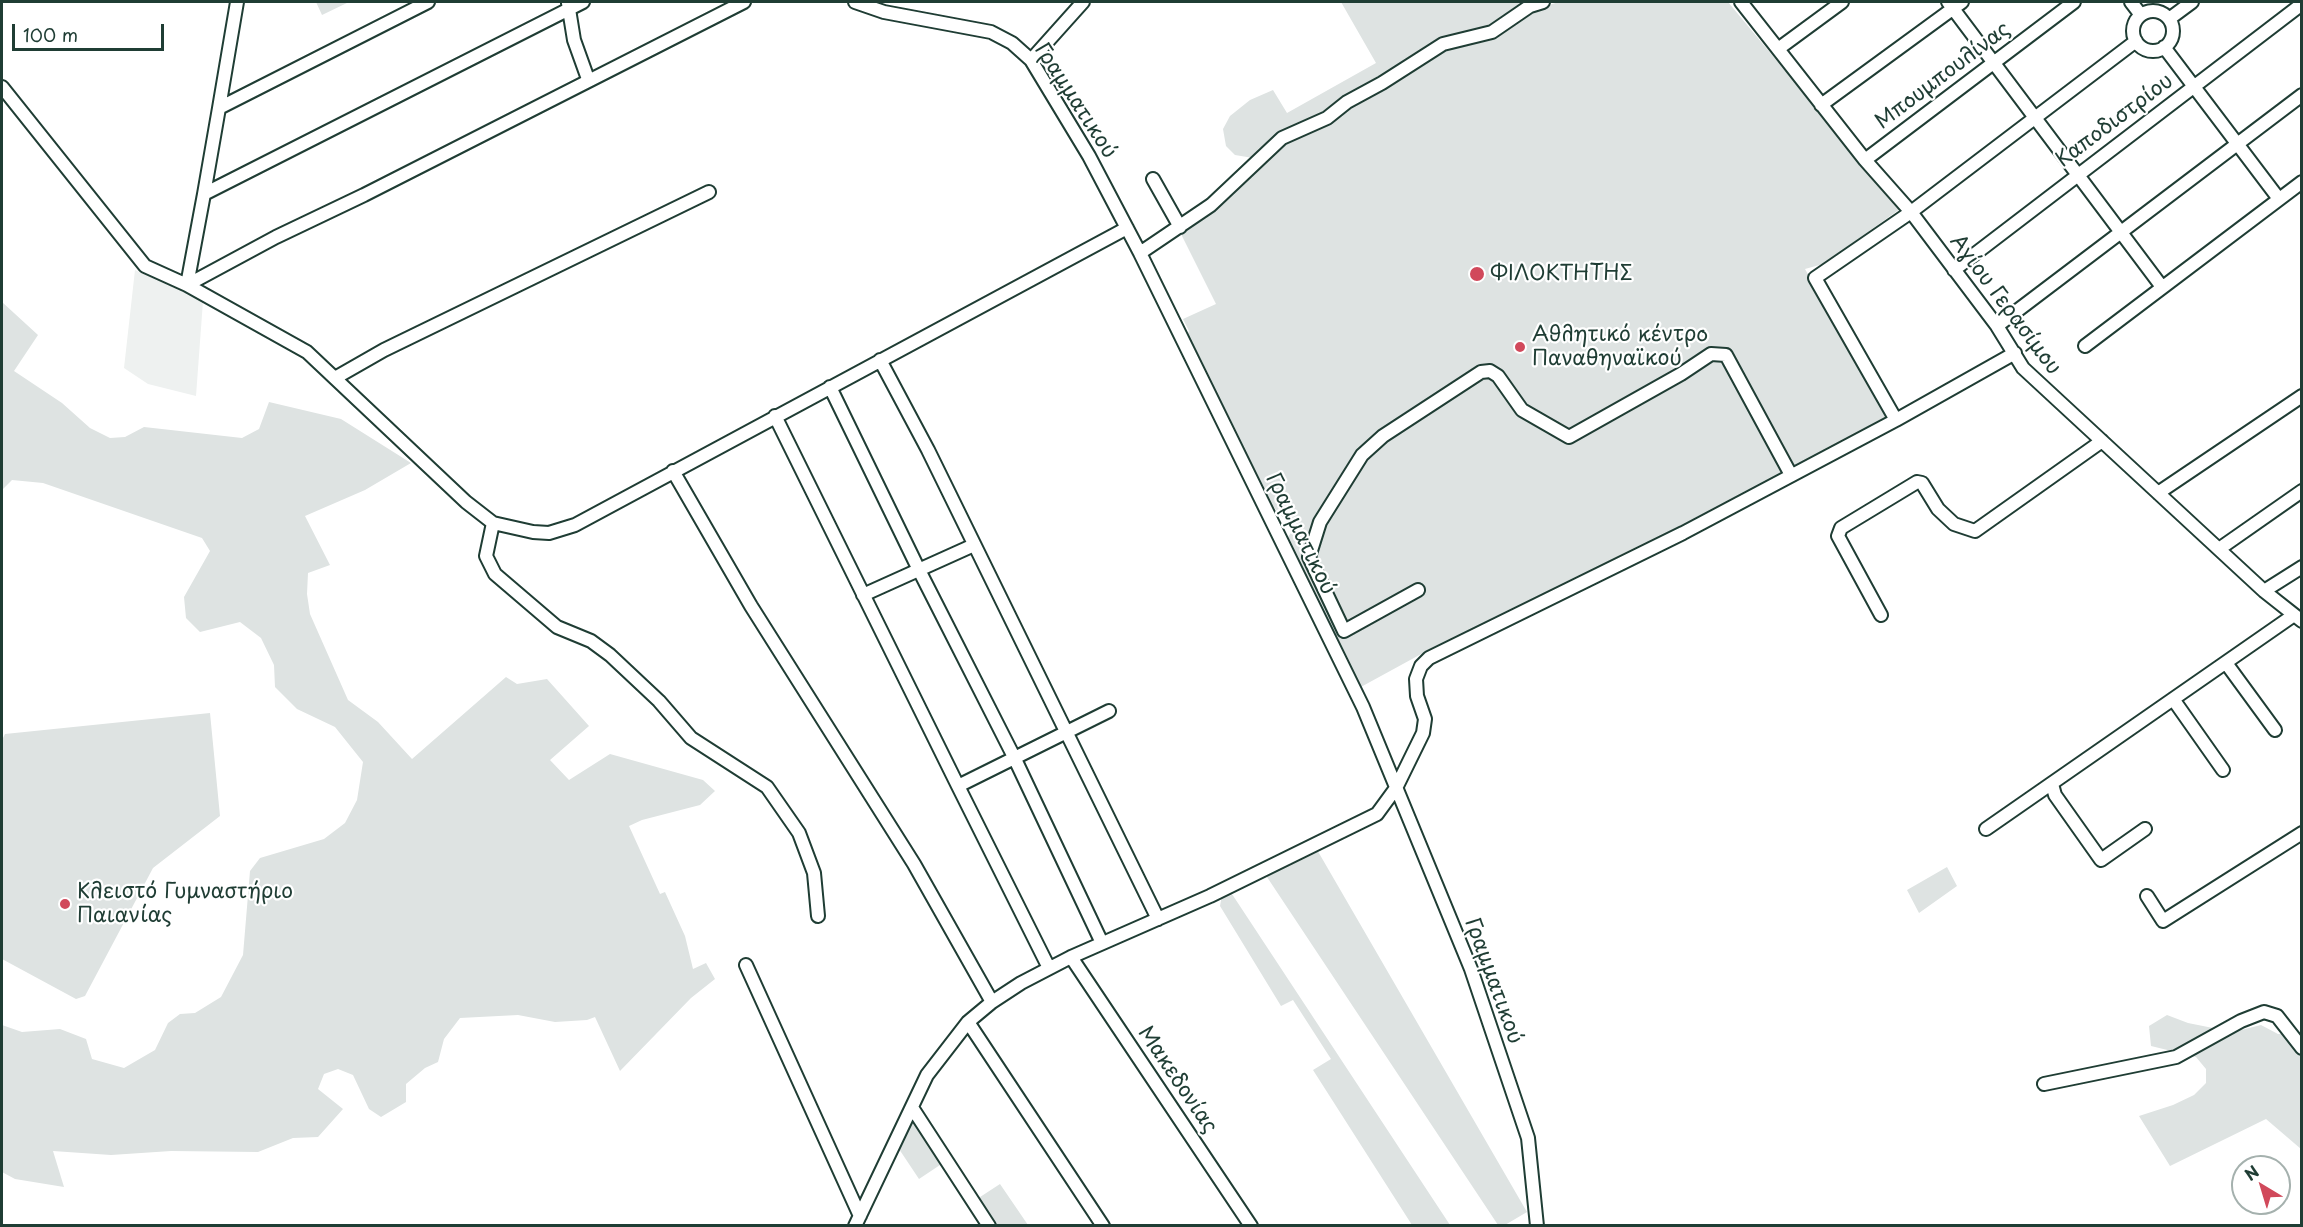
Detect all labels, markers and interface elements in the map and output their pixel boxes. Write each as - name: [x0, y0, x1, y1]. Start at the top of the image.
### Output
- scale bar: [15, 12, 166, 50]
- street label: Μπουμπουλίνας: [1871, 17, 2015, 135]
- text: 100 m: [23, 21, 78, 48]
- street label: Γραμματικού: [1028, 39, 1122, 163]
- street label: Καποδιστρίου: [2051, 69, 2179, 173]
- street label: Αγίου Γερασίμου: [1944, 230, 2066, 380]
- place label: ΦΙΛΟΚΤΗΤΗΣ: [1490, 261, 1633, 287]
- marker: ΦΙΛΟΚΤΗΤΗΣ: [1468, 265, 1486, 283]
- place label: Αθλητικό κέντρο Παναθηναϊκού: [1532, 322, 1708, 372]
- marker: Αθλητικό κέντρο Παναθηναϊκού: [1513, 340, 1527, 354]
- street label: Γραμματικού: [1260, 469, 1340, 599]
- place label: Κλειστό Γυμναστήριο Παιανίας: [77, 879, 293, 929]
- marker: Κλειστό Γυμναστήριο Παιανίας: [58, 897, 72, 911]
- street label: Γραμματικού: [1459, 915, 1527, 1047]
- street label: Μακεδονίας: [1132, 1022, 1222, 1138]
- north arrow: [2231, 1155, 2291, 1215]
- text: N: [2239, 1159, 2264, 1186]

